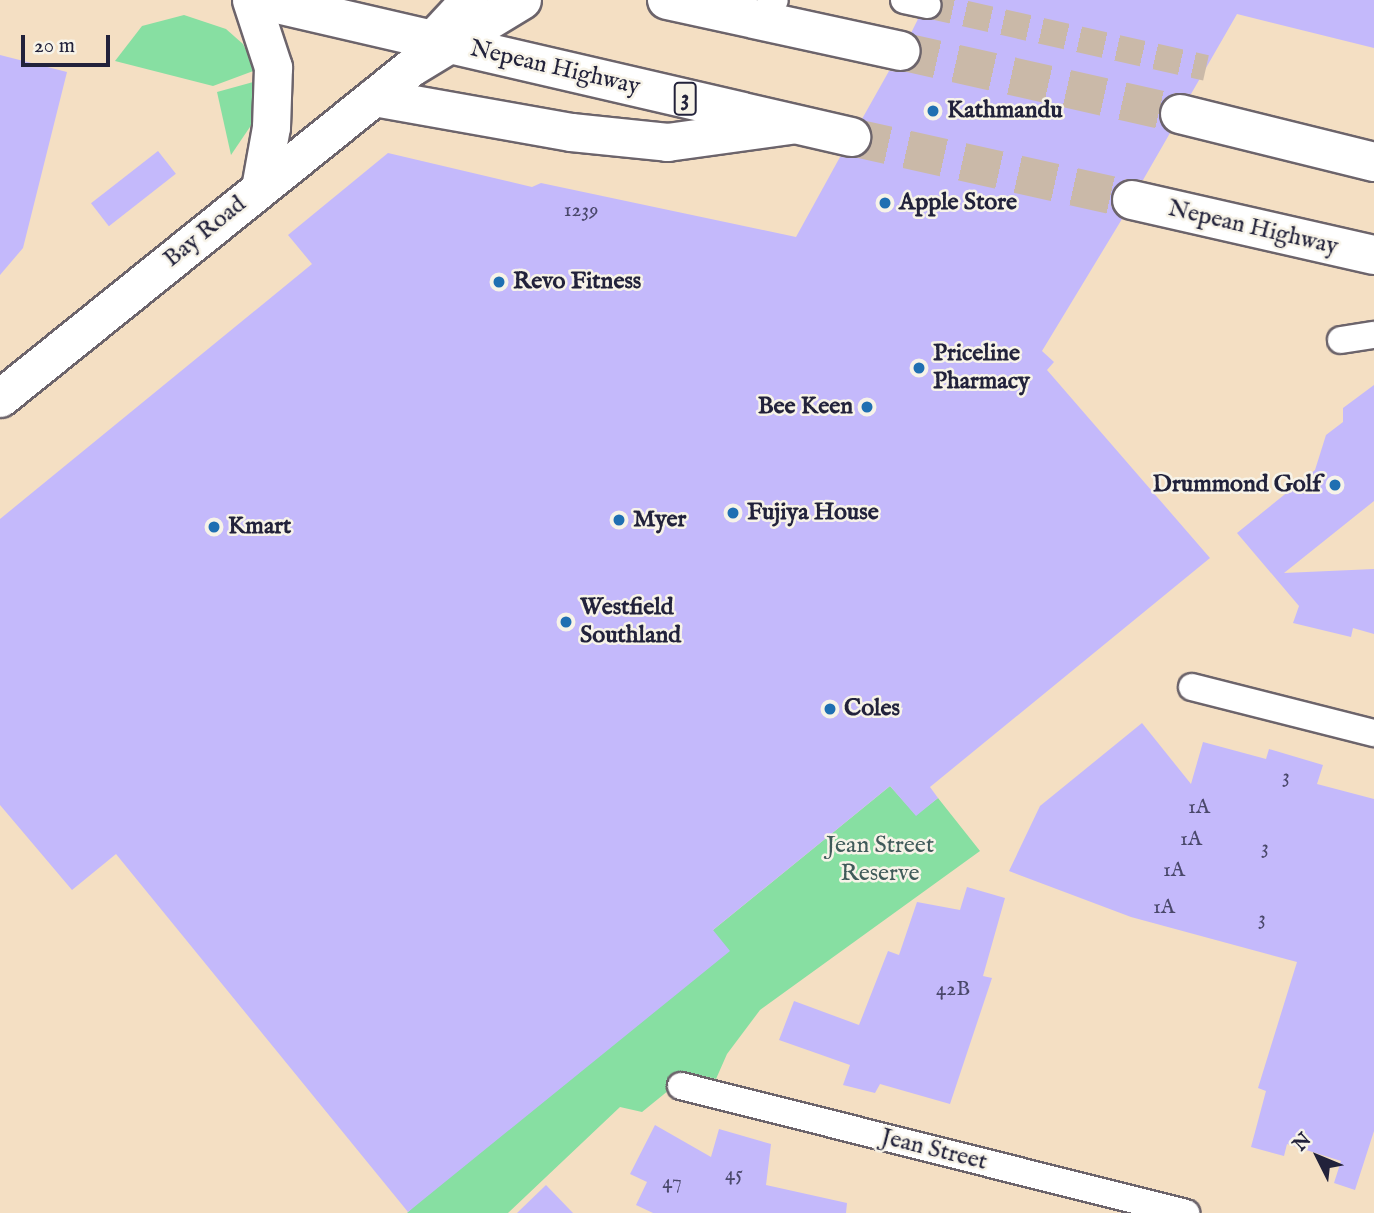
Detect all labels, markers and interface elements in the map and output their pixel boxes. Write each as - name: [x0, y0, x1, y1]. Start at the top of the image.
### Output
- scale bar: [24, 21, 114, 65]
- text: 20 m: [34, 33, 75, 60]
- street label: Nepean Highway: [467, 34, 643, 102]
- road number: 3: [673, 80, 697, 118]
- place label: Kathmandu: [947, 97, 1063, 125]
- marker: Kathmandu: [925, 103, 941, 119]
- place label: Apple Store: [899, 189, 1017, 217]
- street label: Bay Road: [158, 190, 252, 274]
- street label: Nepean Highway: [1165, 194, 1341, 262]
- marker: Apple Store: [877, 195, 893, 211]
- house number: 1239: [564, 198, 598, 224]
- place label: Revo Fitness: [513, 268, 641, 296]
- marker: Revo Fitness: [491, 274, 507, 290]
- place label: Priceline Pharmacy: [933, 340, 1030, 396]
- marker: Priceline Pharmacy: [911, 360, 927, 376]
- place label: Bee Keen: [758, 393, 853, 421]
- marker: Bee Keen: [859, 399, 875, 415]
- place label: Drummond Golf: [1153, 471, 1321, 499]
- marker: Drummond Golf: [1327, 477, 1343, 493]
- place label: Fujiya House: [747, 499, 879, 527]
- marker: Fujiya House: [725, 505, 741, 521]
- place label: Myer: [633, 506, 686, 534]
- marker: Myer: [611, 512, 627, 528]
- place label: Kmart: [228, 513, 291, 541]
- marker: Kmart: [206, 519, 222, 535]
- place label: Westfield Southland: [580, 594, 681, 650]
- marker: Westfield Southland: [558, 614, 574, 630]
- place label: Coles: [844, 695, 900, 723]
- marker: Coles: [822, 701, 838, 717]
- house number: 3: [1282, 764, 1290, 790]
- house number: 1A: [1188, 795, 1210, 821]
- house number: 1A: [1180, 827, 1202, 853]
- park label: Jean Street Reserve: [826, 832, 934, 888]
- house number: 3: [1261, 835, 1269, 861]
- house number: 1A: [1163, 858, 1185, 884]
- house number: 1A: [1153, 895, 1175, 921]
- house number: 3: [1258, 906, 1266, 932]
- house number: 42B: [936, 977, 970, 1003]
- north arrow: [1283, 1122, 1353, 1192]
- street label: Jean Street: [878, 1123, 990, 1177]
- text: N: [1288, 1128, 1317, 1157]
- house number: 45: [725, 1162, 743, 1188]
- house number: 47: [662, 1170, 682, 1196]

